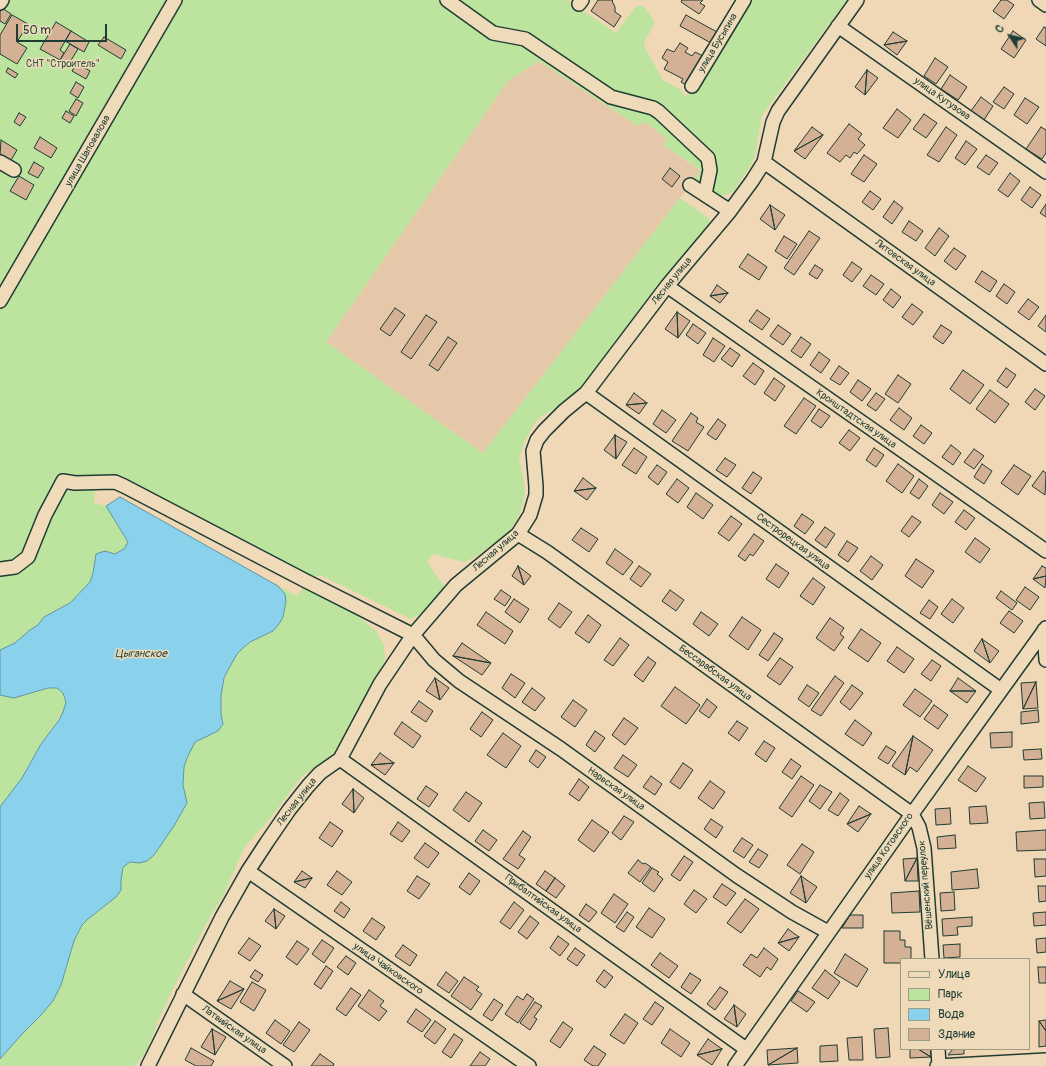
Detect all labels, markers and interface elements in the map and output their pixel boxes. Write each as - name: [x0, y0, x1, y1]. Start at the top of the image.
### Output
- street label: улица Бусыгина: [696, 11, 740, 75]
- scale bar: [18, 16, 109, 42]
- north arrow: [990, 16, 1030, 56]
- text: С: [992, 22, 1007, 35]
- text: 50 m: [23, 23, 51, 38]
- park label: СНТ "Строитель": [26, 58, 100, 70]
- street label: улица Кутузова: [911, 75, 973, 123]
- street label: улица Шаповалова: [63, 113, 113, 189]
- street label: Литовская улица: [872, 237, 938, 289]
- street label: Лесная улица: [649, 255, 695, 307]
- street label: Кронштадтская улица: [814, 387, 898, 451]
- street label: Сестрорецкая улица: [754, 511, 832, 573]
- street label: Лесная улица: [470, 528, 522, 574]
- street label: Бессарабская улица: [676, 643, 754, 703]
- water label: Цыганское: [115, 647, 167, 661]
- street label: Нарвская улица: [585, 765, 647, 813]
- street label: Лесная улица: [275, 776, 319, 828]
- street label: улица Котовского: [862, 811, 916, 881]
- street label: Вёшенский переулок: [916, 840, 936, 930]
- street label: Прибалтийская улица: [502, 872, 584, 936]
- street label: улица Чайковского: [351, 940, 425, 998]
- legend: [900, 958, 1030, 1050]
- text: Улица: [938, 967, 970, 982]
- text: Парк: [938, 987, 963, 1002]
- street label: Латвийская улица: [199, 1003, 269, 1057]
- text: Вода: [938, 1007, 964, 1022]
- text: Здание: [938, 1027, 975, 1042]

